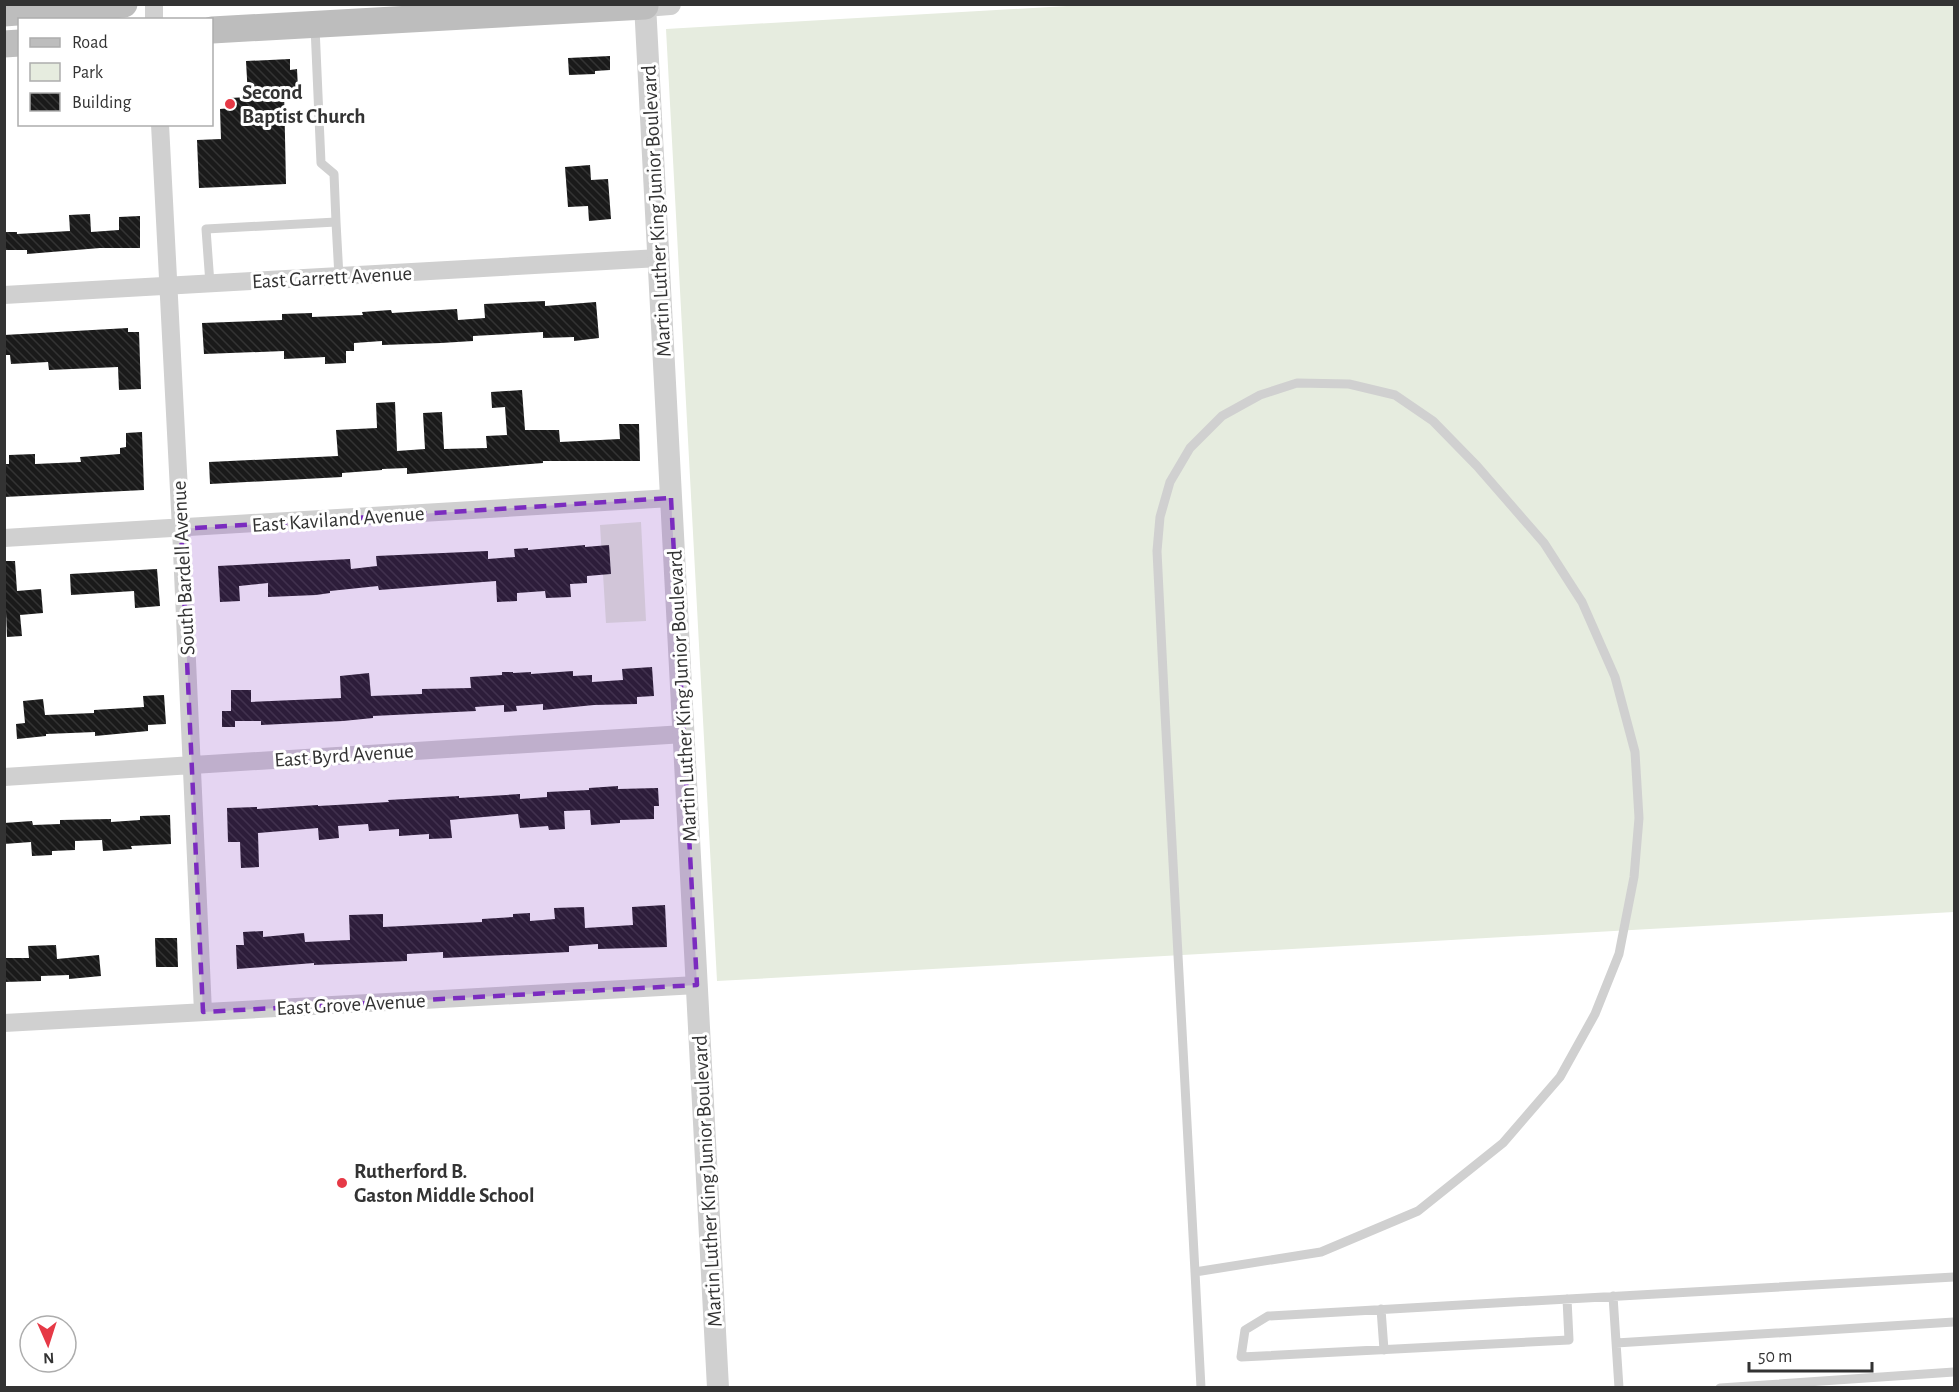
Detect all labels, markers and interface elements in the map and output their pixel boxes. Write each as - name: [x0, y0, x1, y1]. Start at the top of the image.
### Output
- legend: [18, 18, 213, 126]
- text: Road: [72, 34, 108, 52]
- text: Park: [72, 64, 104, 82]
- street label: Martin Luther King Junior Boulevard: [638, 64, 675, 358]
- place label: Second Baptist Church: [242, 82, 366, 127]
- text: Building: [72, 94, 132, 112]
- marker: Second Baptist Church: [223, 97, 237, 111]
- street label: East Garrett Avenue: [251, 263, 413, 292]
- street label: South Bardell Avenue: [168, 480, 199, 656]
- street label: East Kaviland Avenue: [251, 503, 425, 536]
- street label: Martin Luther King Junior Boulevard: [664, 549, 701, 843]
- street label: East Byrd Avenue: [274, 740, 415, 771]
- street label: East Grove Avenue: [276, 990, 426, 1019]
- street label: Martin Luther King Junior Boulevard: [689, 1034, 726, 1328]
- place label: Rutherford B. Gaston Middle School: [354, 1161, 535, 1206]
- marker: Rutherford B. Gaston Middle School: [335, 1176, 349, 1190]
- north arrow: [18, 1314, 78, 1374]
- scale bar: [1749, 1335, 1872, 1373]
- text: 50 m: [1758, 1348, 1792, 1366]
- text: N: [43, 1350, 55, 1366]

